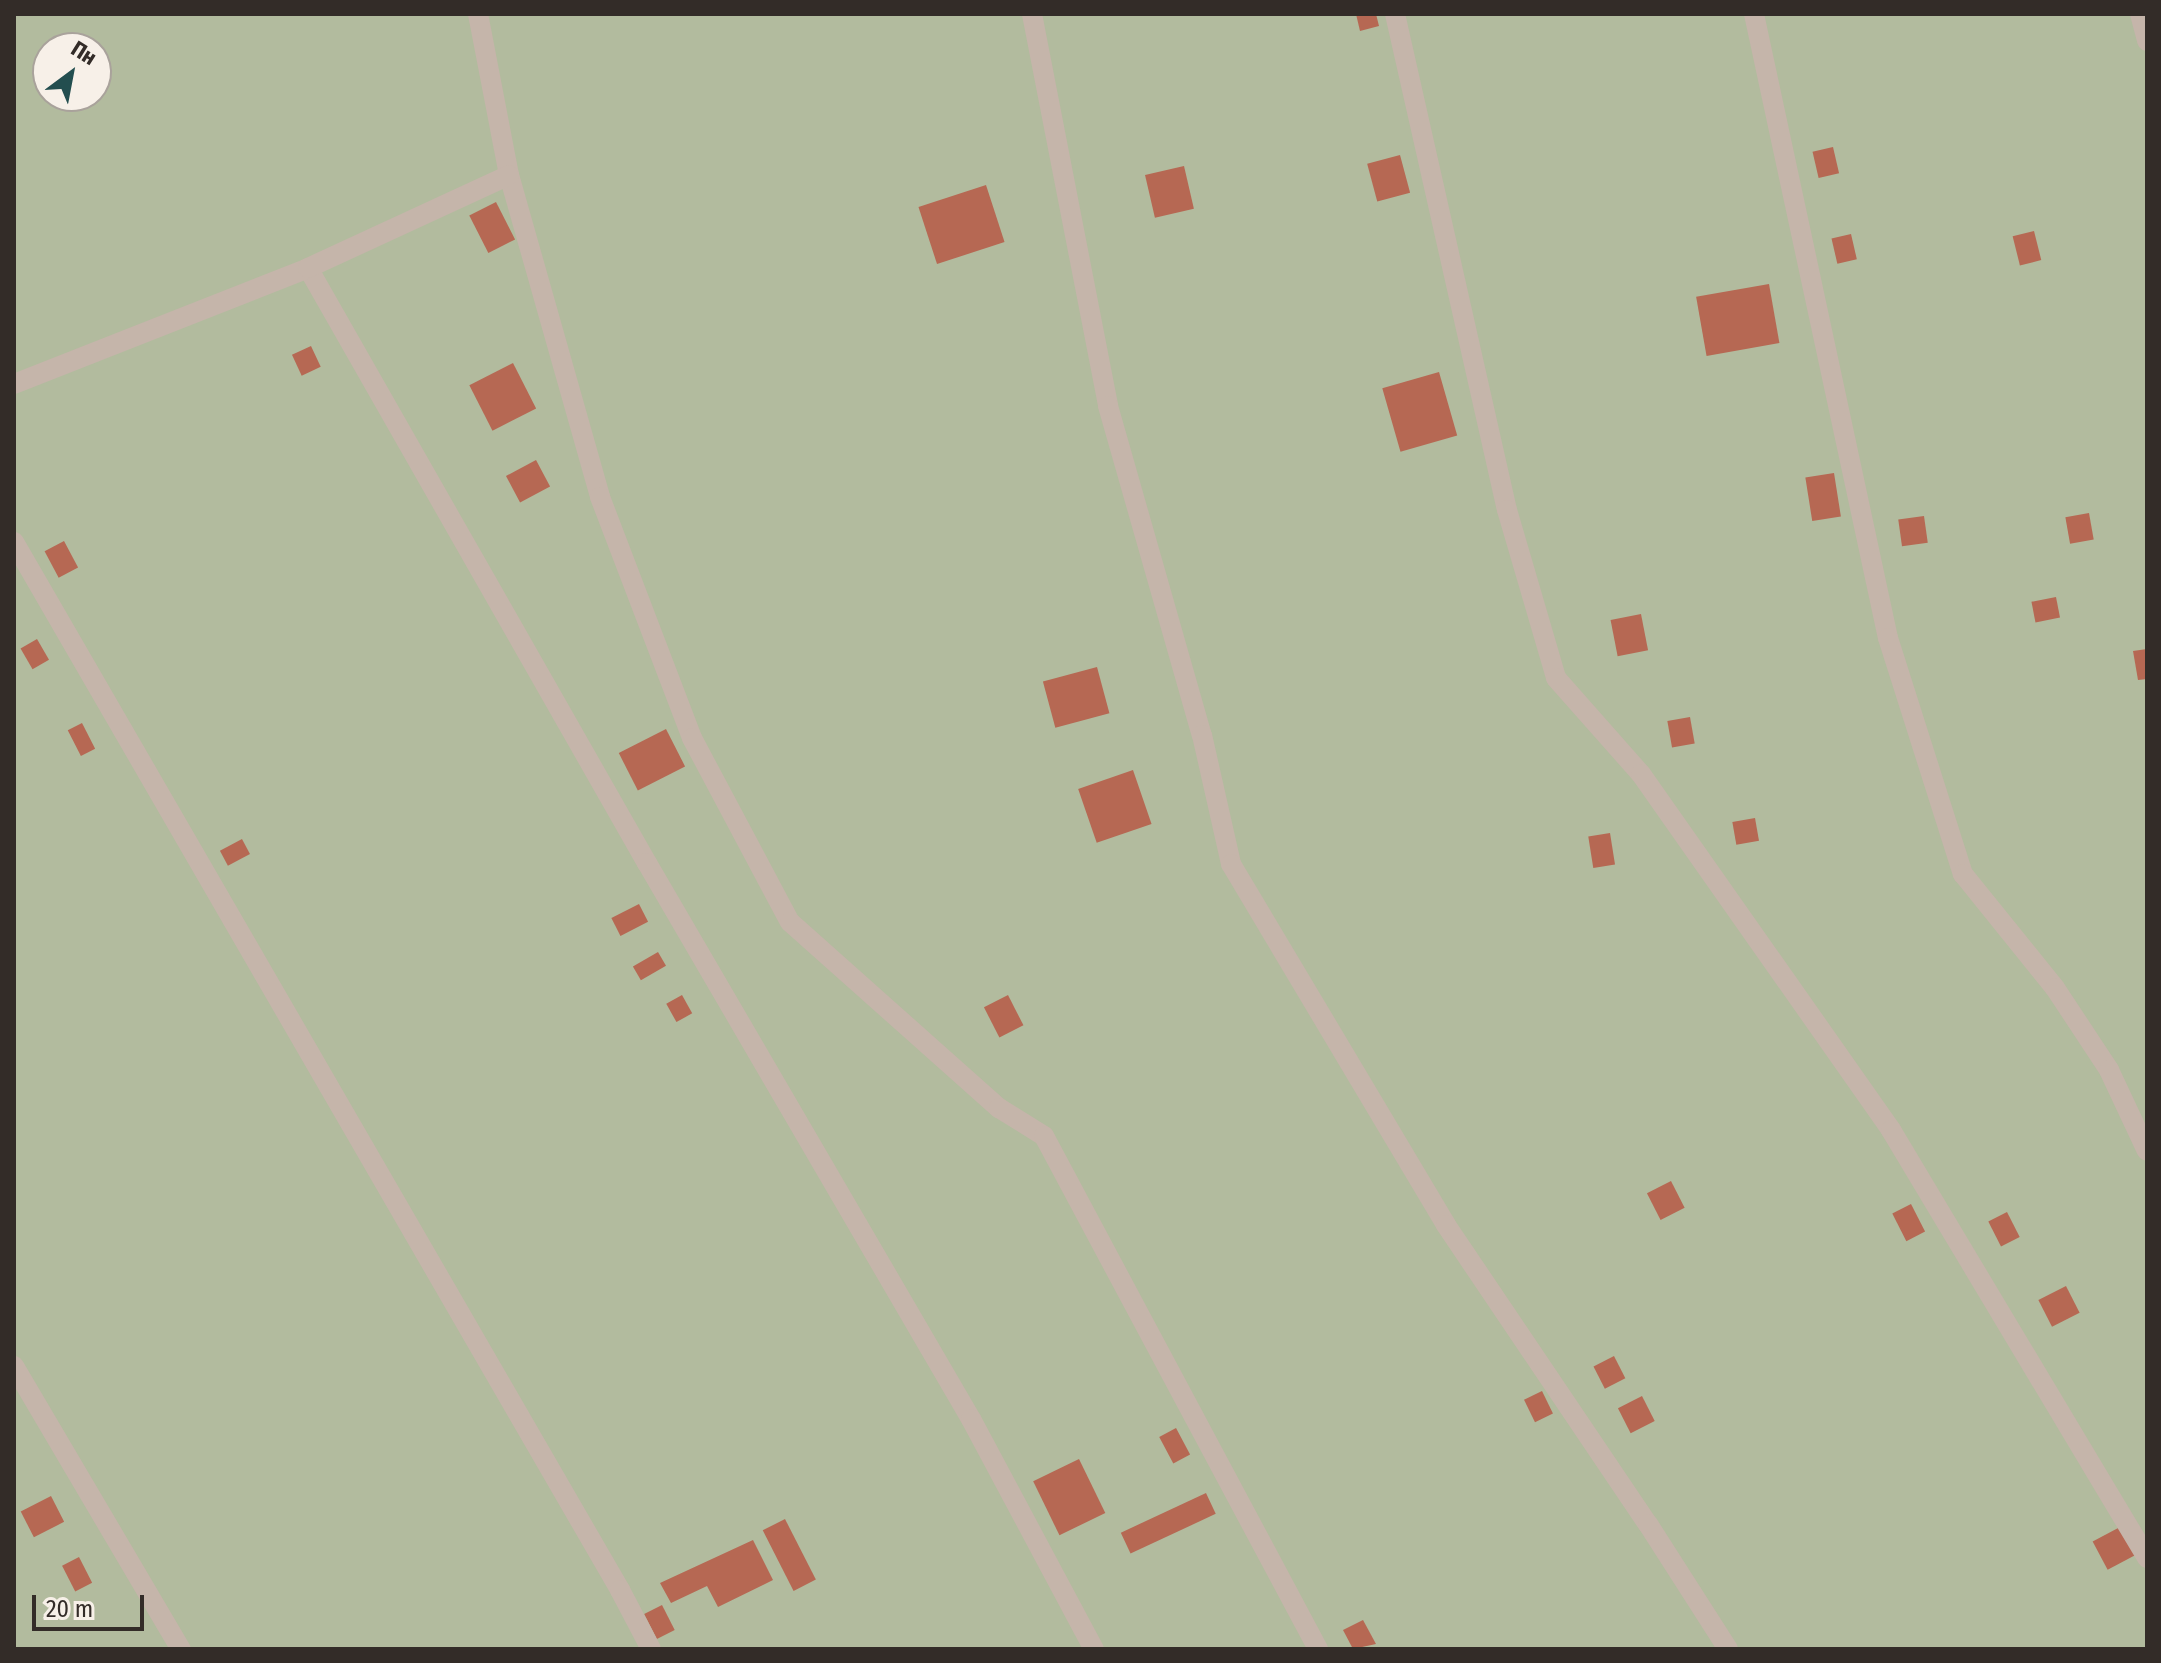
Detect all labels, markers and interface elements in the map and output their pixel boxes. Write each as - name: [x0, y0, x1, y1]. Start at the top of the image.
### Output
- north arrow: [32, 32, 112, 112]
- text: Пн: [66, 35, 102, 71]
- scale bar: [36, 1579, 148, 1629]
- text: 20 m: [46, 1595, 93, 1623]

